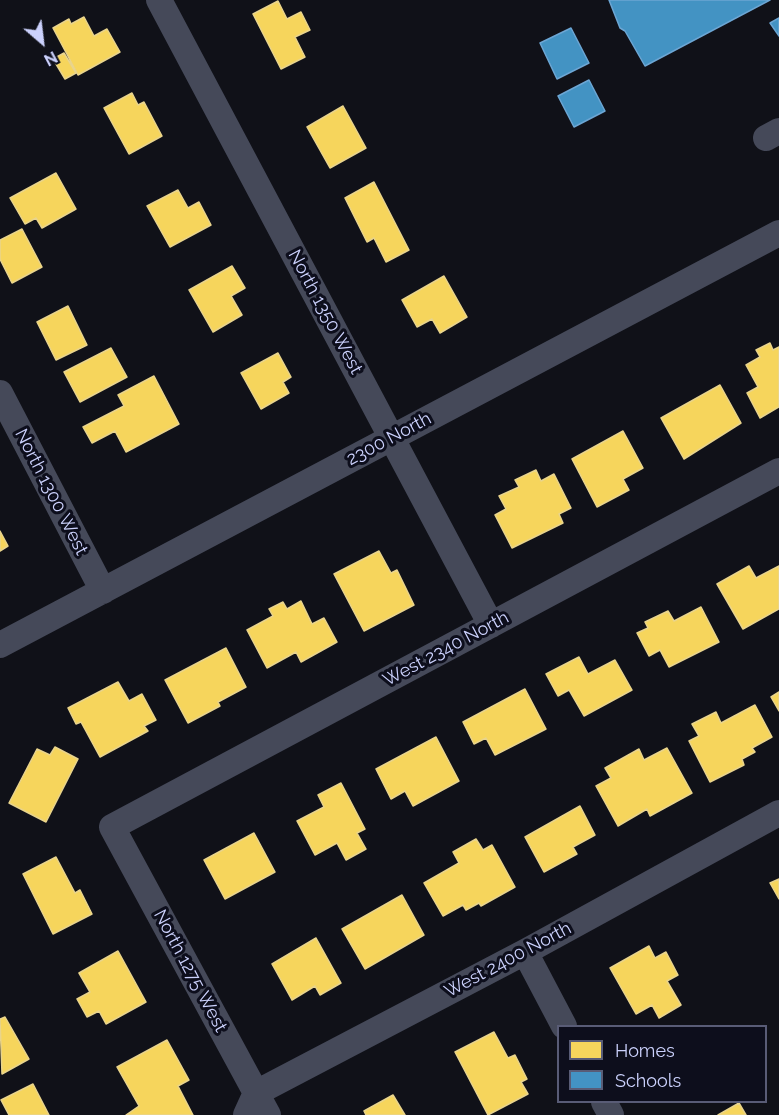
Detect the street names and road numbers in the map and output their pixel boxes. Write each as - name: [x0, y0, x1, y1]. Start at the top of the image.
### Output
- street label: North 1350 West: [283, 246, 367, 378]
- street label: 2300 North: [343, 408, 435, 470]
- street label: North 1300 West: [10, 425, 92, 559]
- street label: West 2340 North: [379, 607, 513, 691]
- street label: North 1275 West: [149, 906, 231, 1036]
- street label: West 2400 North: [441, 917, 575, 1003]

